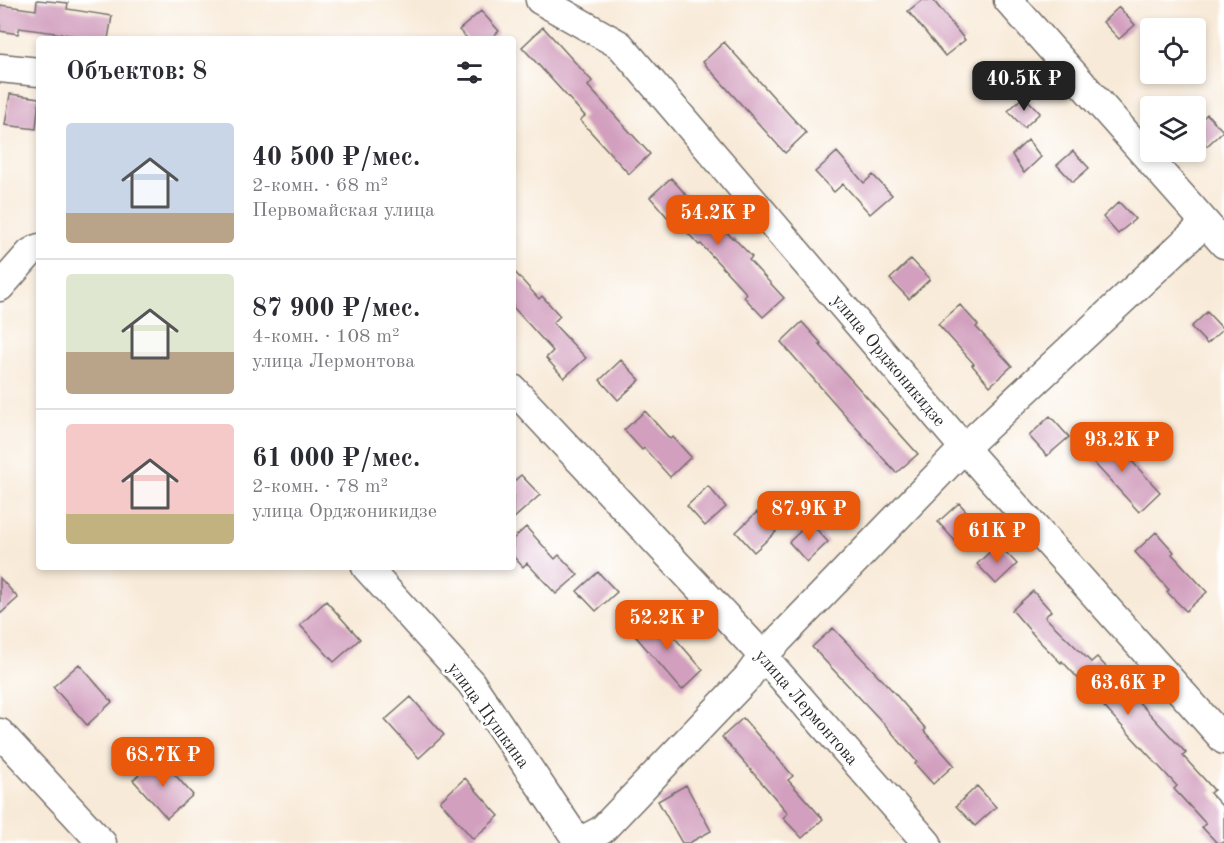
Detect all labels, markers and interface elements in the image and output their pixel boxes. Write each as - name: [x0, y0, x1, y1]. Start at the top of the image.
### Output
- map controls: [1140, 18, 1206, 162]
- button: locate: [1140, 18, 1206, 84]
- icon: filters: [453, 56, 486, 89]
- text: Объектов: 8: [66, 59, 207, 85]
- pin: 40.5K ₽: [969, 61, 1079, 112]
- text: 40.5K ₽: [986, 70, 1062, 90]
- button: layers: [1140, 96, 1206, 162]
- text: 40 500 ₽/мес.: [252, 145, 420, 171]
- icon: home: [114, 147, 186, 219]
- text: 2-комн. · 68 m²: [252, 176, 388, 196]
- pin: 54.2K ₽: [663, 195, 773, 246]
- text: Первомайская улица: [252, 201, 435, 221]
- text: 54.2K ₽: [680, 204, 756, 224]
- street label: улица Орджоникидзе: [828, 291, 949, 430]
- text: 87 900 ₽/мес.: [252, 296, 420, 322]
- icon: home: [114, 298, 186, 370]
- text: 4-комн. · 108 m²: [252, 327, 400, 347]
- text: улица Лермонтова: [252, 352, 415, 372]
- pin: 93.2K ₽: [1067, 422, 1177, 473]
- text: 93.2K ₽: [1084, 431, 1160, 451]
- text: 61 000 ₽/мес.: [252, 446, 420, 472]
- icon: home: [114, 448, 186, 520]
- text: 2-комн. · 78 m²: [252, 477, 388, 497]
- pin: 87.9K ₽: [754, 491, 864, 542]
- text: 87.9K ₽: [771, 500, 847, 520]
- text: улица Орджоникидзе: [252, 502, 437, 522]
- pin: 61K ₽: [955, 513, 1039, 564]
- text: 61K ₽: [968, 522, 1026, 542]
- pin: 52.2K ₽: [612, 600, 722, 651]
- text: 52.2K ₽: [629, 609, 705, 629]
- street label: улица Лермонтова: [751, 646, 861, 769]
- street label: улица Пушкина: [444, 659, 533, 772]
- pin: 63.6K ₽: [1073, 665, 1183, 716]
- text: 63.6K ₽: [1090, 674, 1166, 694]
- pin: 68.7K ₽: [108, 737, 218, 788]
- text: 68.7K ₽: [125, 746, 201, 766]

